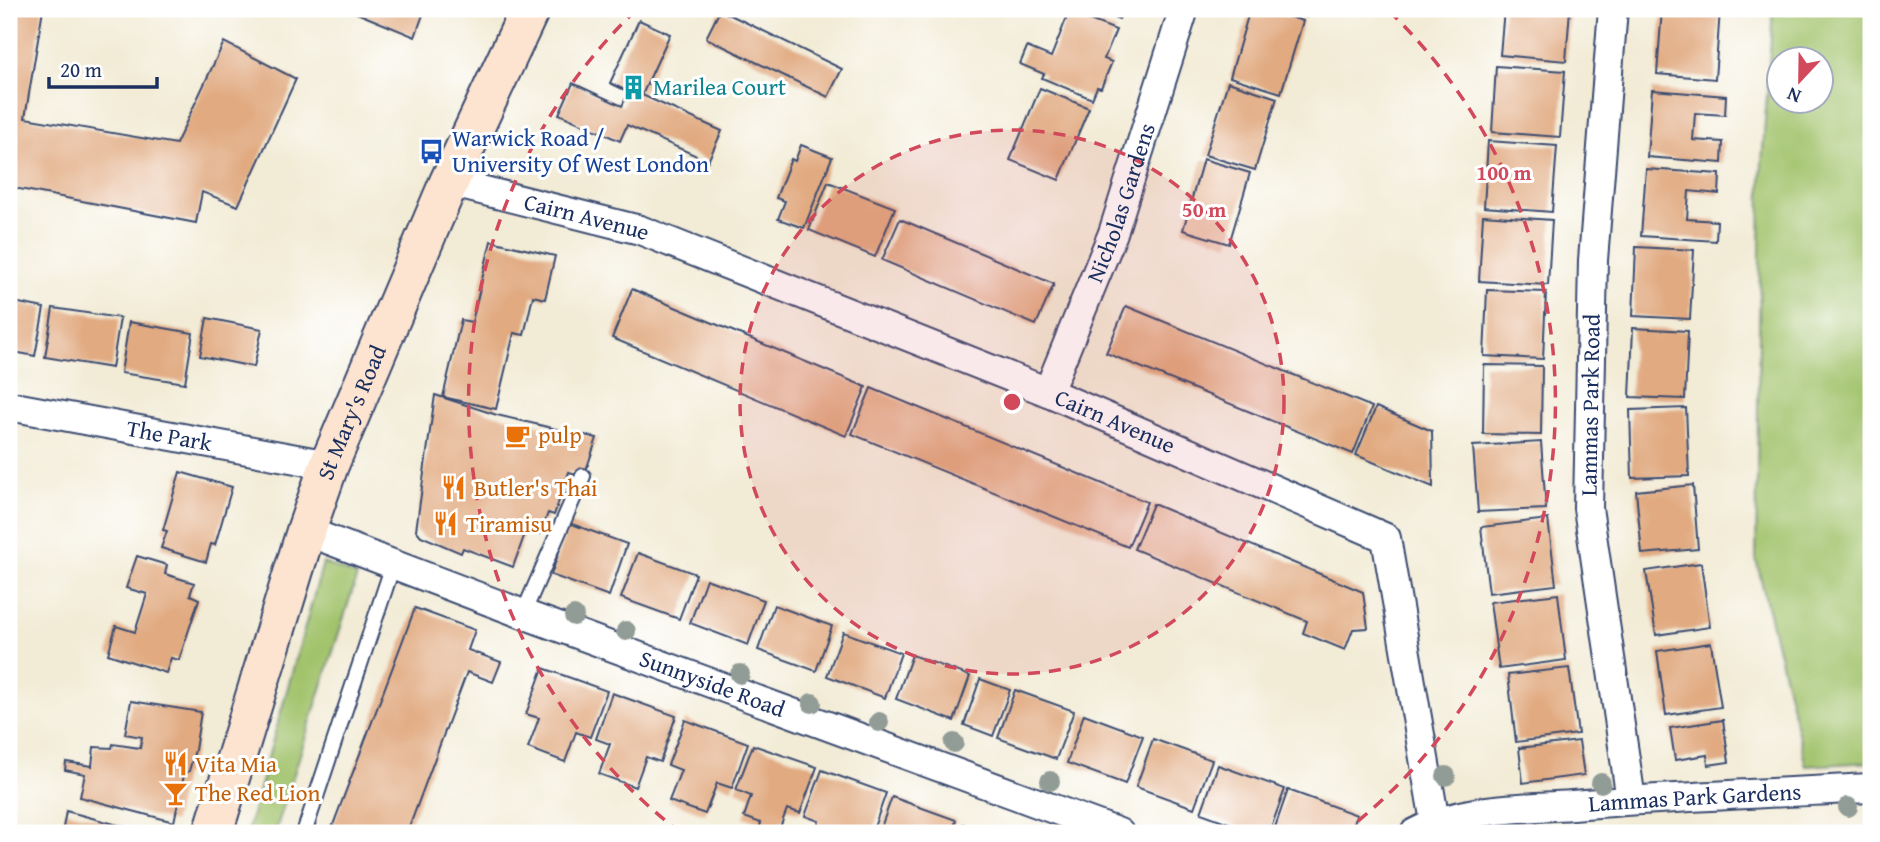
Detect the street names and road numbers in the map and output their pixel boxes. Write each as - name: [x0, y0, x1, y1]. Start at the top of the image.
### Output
- street label: Nicholas Gardens: [1078, 119, 1163, 287]
- street label: Cairn Avenue: [521, 185, 655, 248]
- street label: Lammas Park Road: [1571, 313, 1608, 496]
- street label: St Mary's Road: [308, 339, 394, 484]
- street label: Cairn Avenue: [1050, 380, 1181, 461]
- street label: The Park: [124, 411, 215, 459]
- street label: Sunnyside Road: [635, 641, 791, 725]
- street label: Lammas Park Gardens: [1587, 774, 1802, 820]

